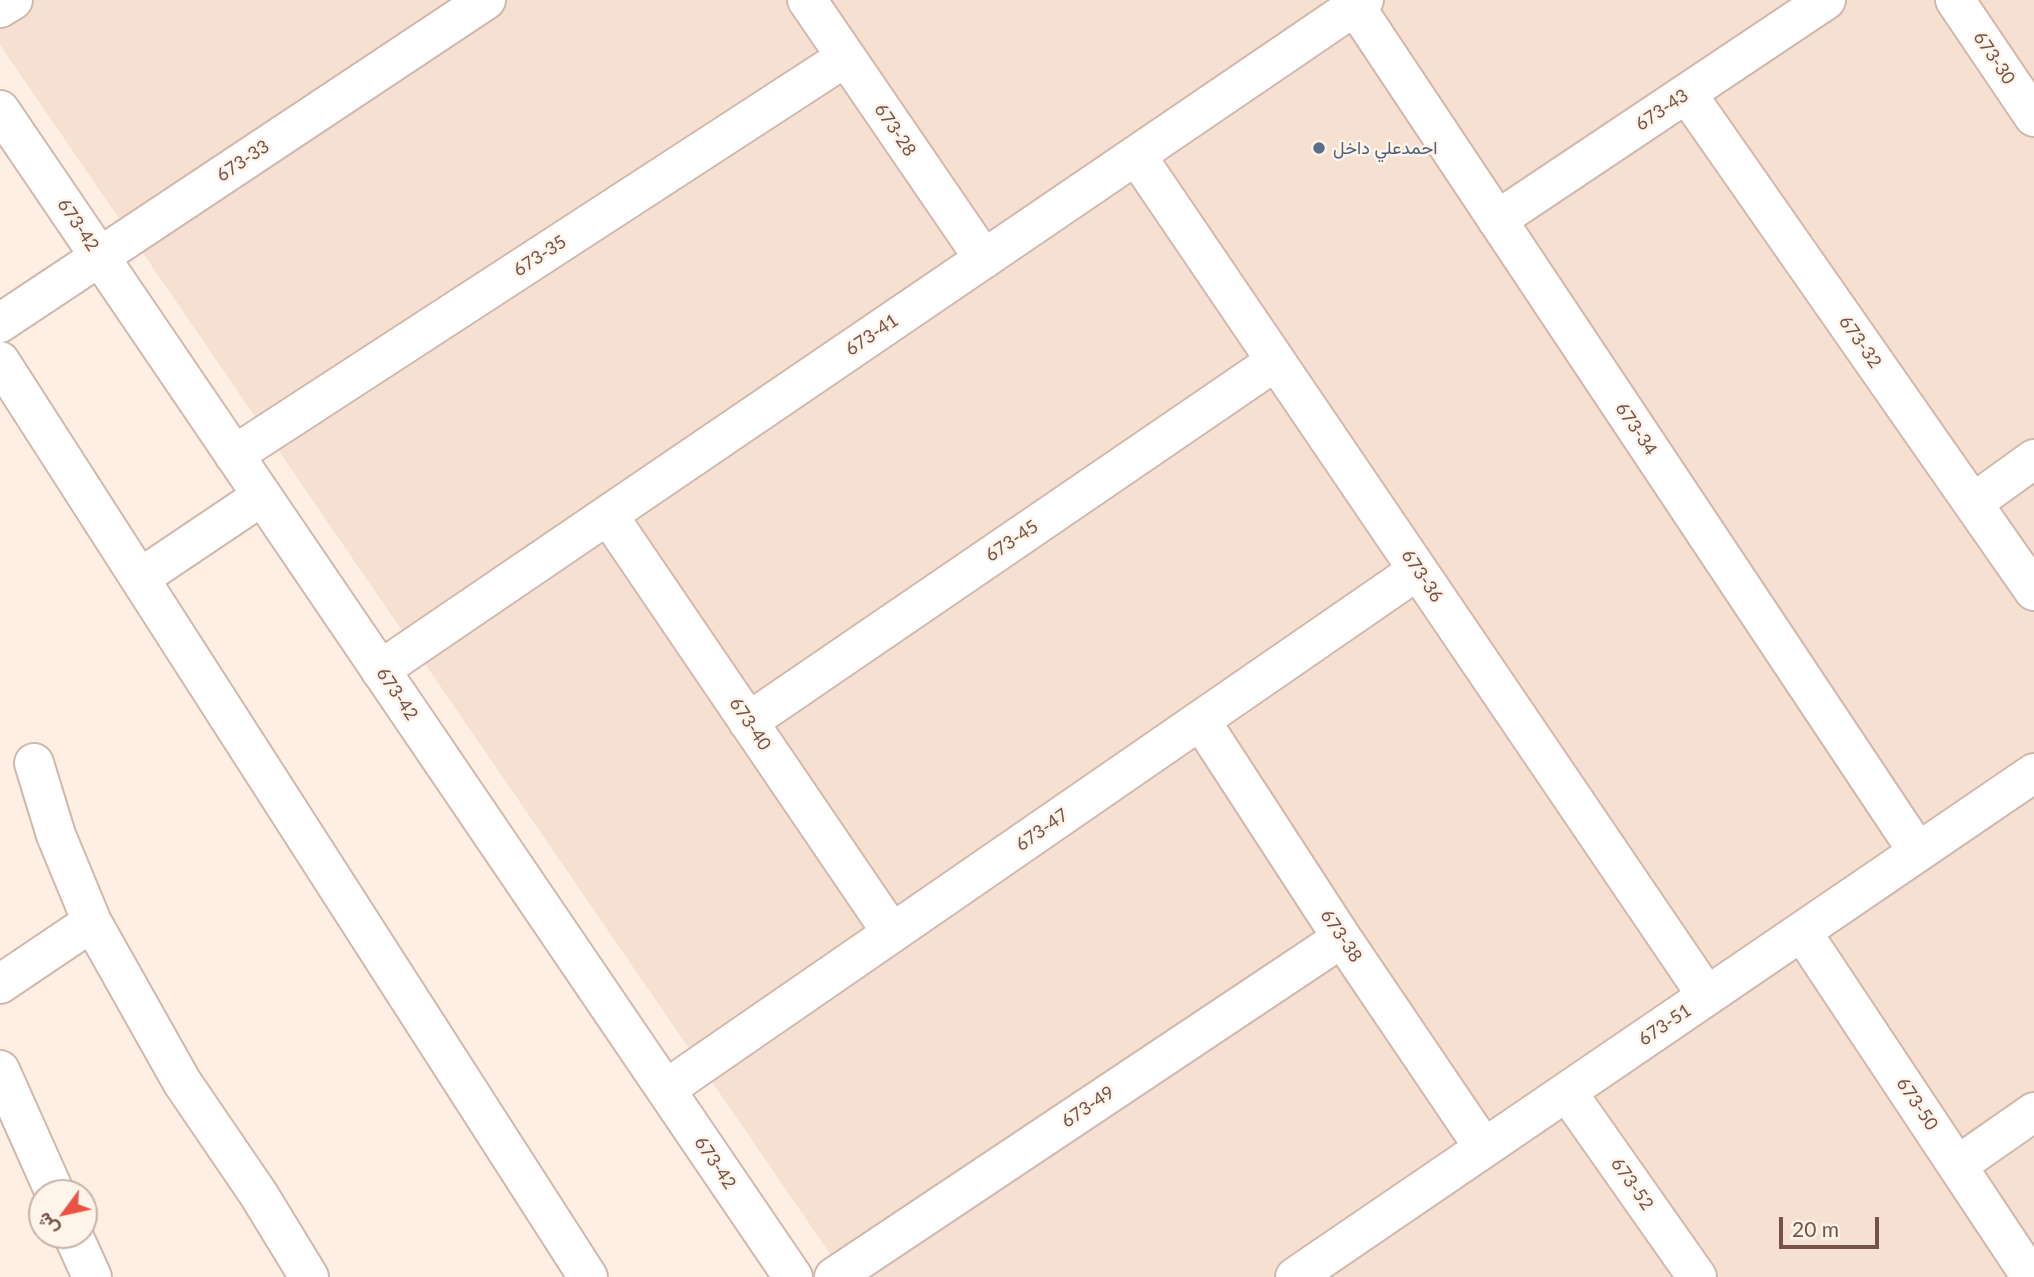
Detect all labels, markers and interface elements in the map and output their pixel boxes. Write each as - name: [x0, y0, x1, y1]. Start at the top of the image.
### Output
- street label: 673-30: [1969, 28, 2019, 88]
- street label: 673-43: [1632, 85, 1692, 135]
- street label: 673-28: [870, 100, 920, 160]
- street label: 673-33: [213, 136, 273, 186]
- place label: احمدعلي داخل: [1333, 137, 1437, 159]
- marker: احمدعلي داخل: [1311, 140, 1327, 156]
- street label: 673-42: [53, 195, 103, 255]
- street label: 673-35: [509, 231, 571, 281]
- street label: 673-41: [842, 310, 902, 360]
- street label: 673-32: [1834, 312, 1886, 372]
- street label: 673-34: [1611, 399, 1661, 459]
- street label: 673-45: [982, 516, 1042, 566]
- street label: 673-36: [1397, 546, 1447, 606]
- street label: 673-42: [372, 664, 422, 724]
- street label: 673-40: [725, 694, 775, 754]
- street label: 673-47: [1012, 804, 1072, 856]
- street label: 673-38: [1316, 906, 1366, 966]
- street label: 673-51: [1635, 1000, 1695, 1050]
- street label: 673-50: [1892, 1074, 1942, 1134]
- street label: 673-49: [1058, 1082, 1118, 1132]
- street label: 673-42: [690, 1133, 740, 1193]
- street label: 673-52: [1606, 1154, 1658, 1214]
- north arrow: [28, 1179, 98, 1249]
- scale bar: [1782, 1204, 1882, 1248]
- text: ش: [31, 1209, 63, 1240]
- text: 20 m: [1792, 1216, 1839, 1241]

